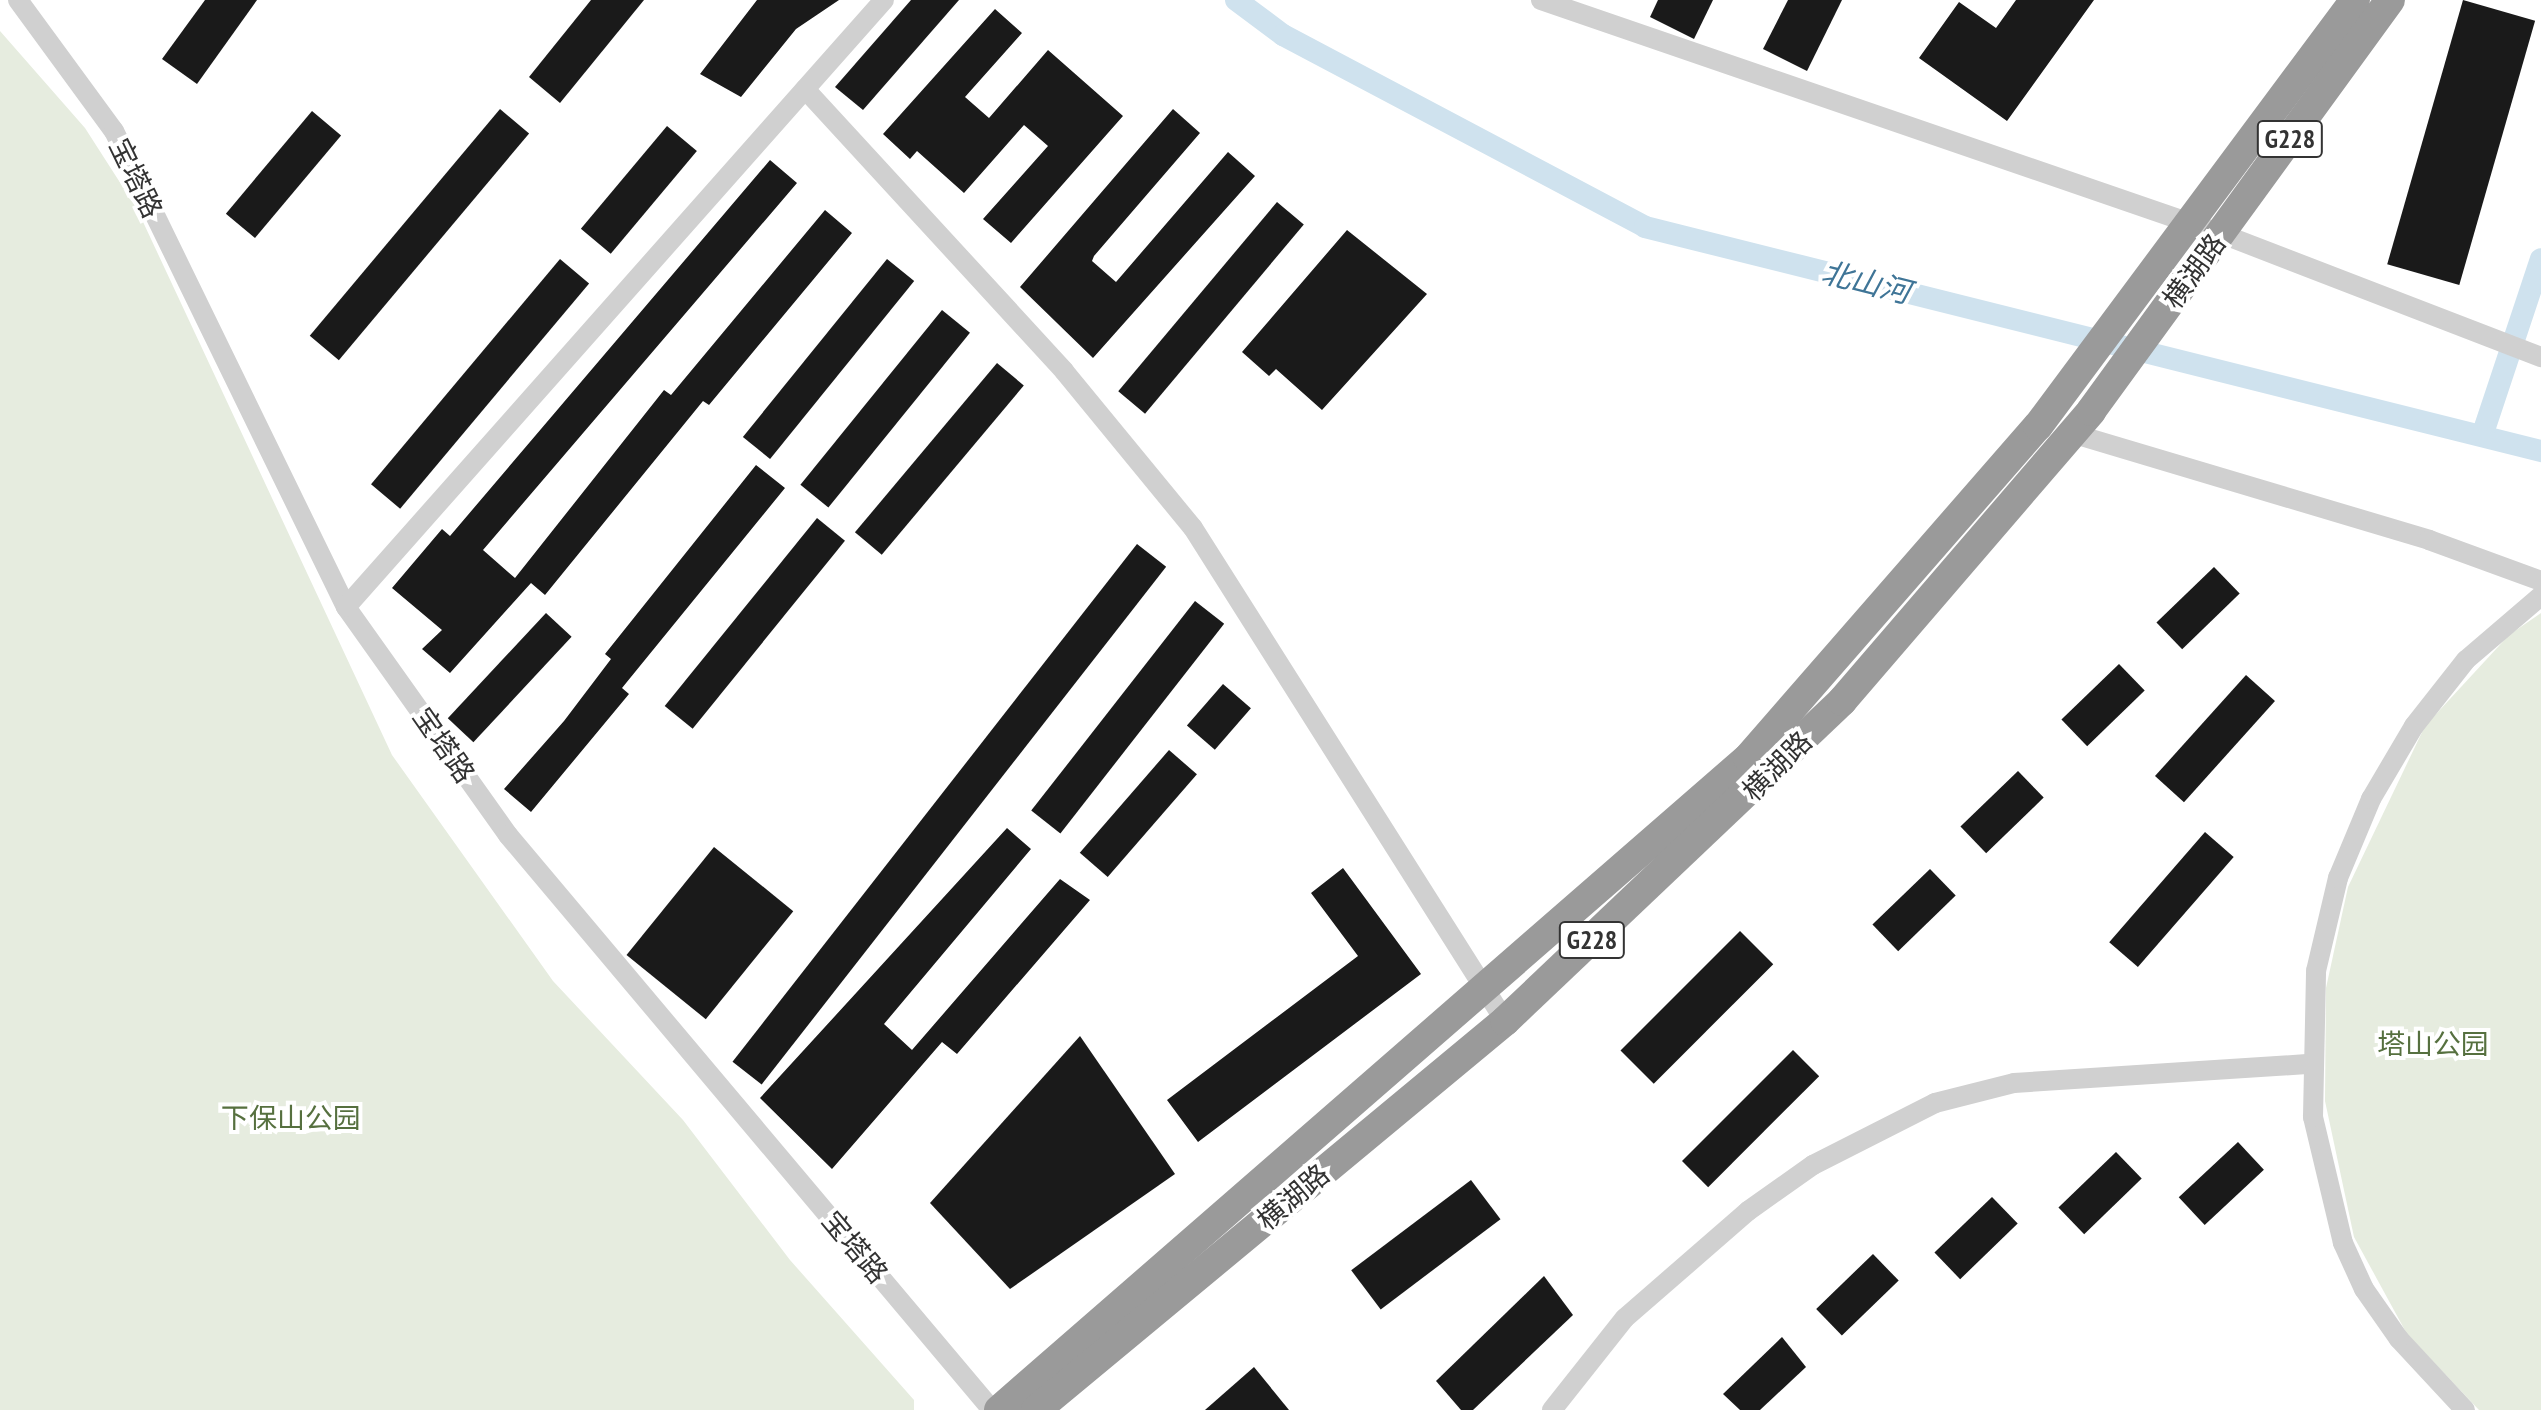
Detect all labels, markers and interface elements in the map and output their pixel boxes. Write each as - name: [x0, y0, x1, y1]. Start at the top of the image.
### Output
- road number: G228: [2256, 117, 2324, 161]
- street label: 宝塔路: [102, 133, 170, 223]
- street label: 横湖路: [2156, 227, 2232, 315]
- water label: 北山河: [1818, 254, 1914, 310]
- street label: 宝塔路: [406, 701, 482, 789]
- street label: 横湖路: [1735, 724, 1819, 808]
- road number: G228: [1558, 918, 1626, 962]
- park label: 塔山公园: [2377, 1027, 2489, 1061]
- park label: 下保山公园: [221, 1101, 361, 1135]
- street label: 横湖路: [1250, 1157, 1336, 1237]
- street label: 宝塔路: [815, 1204, 895, 1290]

